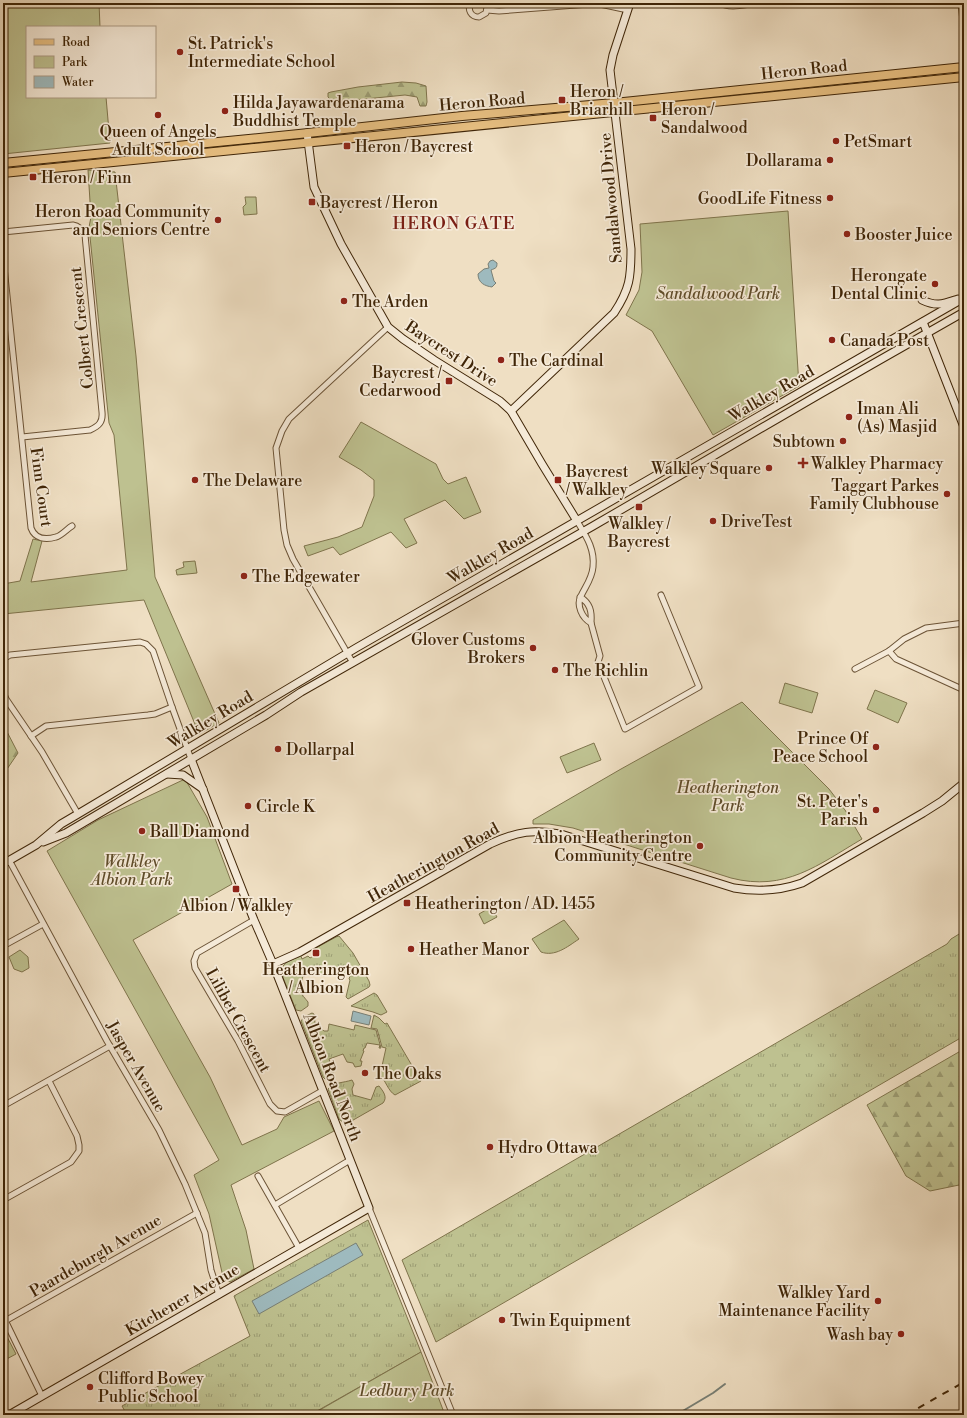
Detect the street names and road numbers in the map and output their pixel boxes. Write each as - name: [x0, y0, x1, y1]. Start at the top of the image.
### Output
- street label: Heron Road: [760, 56, 848, 84]
- street label: Heron Road: [438, 88, 526, 116]
- street label: Sandalwood Drive: [595, 132, 627, 264]
- street label: Colbert Crescent: [66, 266, 98, 390]
- street label: Baycrest Drive: [401, 316, 502, 391]
- street label: Walkley Road: [724, 361, 818, 427]
- street label: Finn Court: [26, 446, 57, 529]
- street label: Walkley Road: [443, 523, 537, 589]
- street label: Walkley Road: [164, 687, 257, 754]
- street label: Heatherington Road: [364, 818, 503, 907]
- street label: Lilibet Crescent: [201, 965, 275, 1076]
- street label: Albion Road North: [298, 1009, 366, 1145]
- street label: Jasper Avenue: [101, 1016, 170, 1116]
- street label: Paardeburgh Avenue: [26, 1210, 165, 1302]
- street label: Kitchener Avenue: [122, 1259, 243, 1341]

